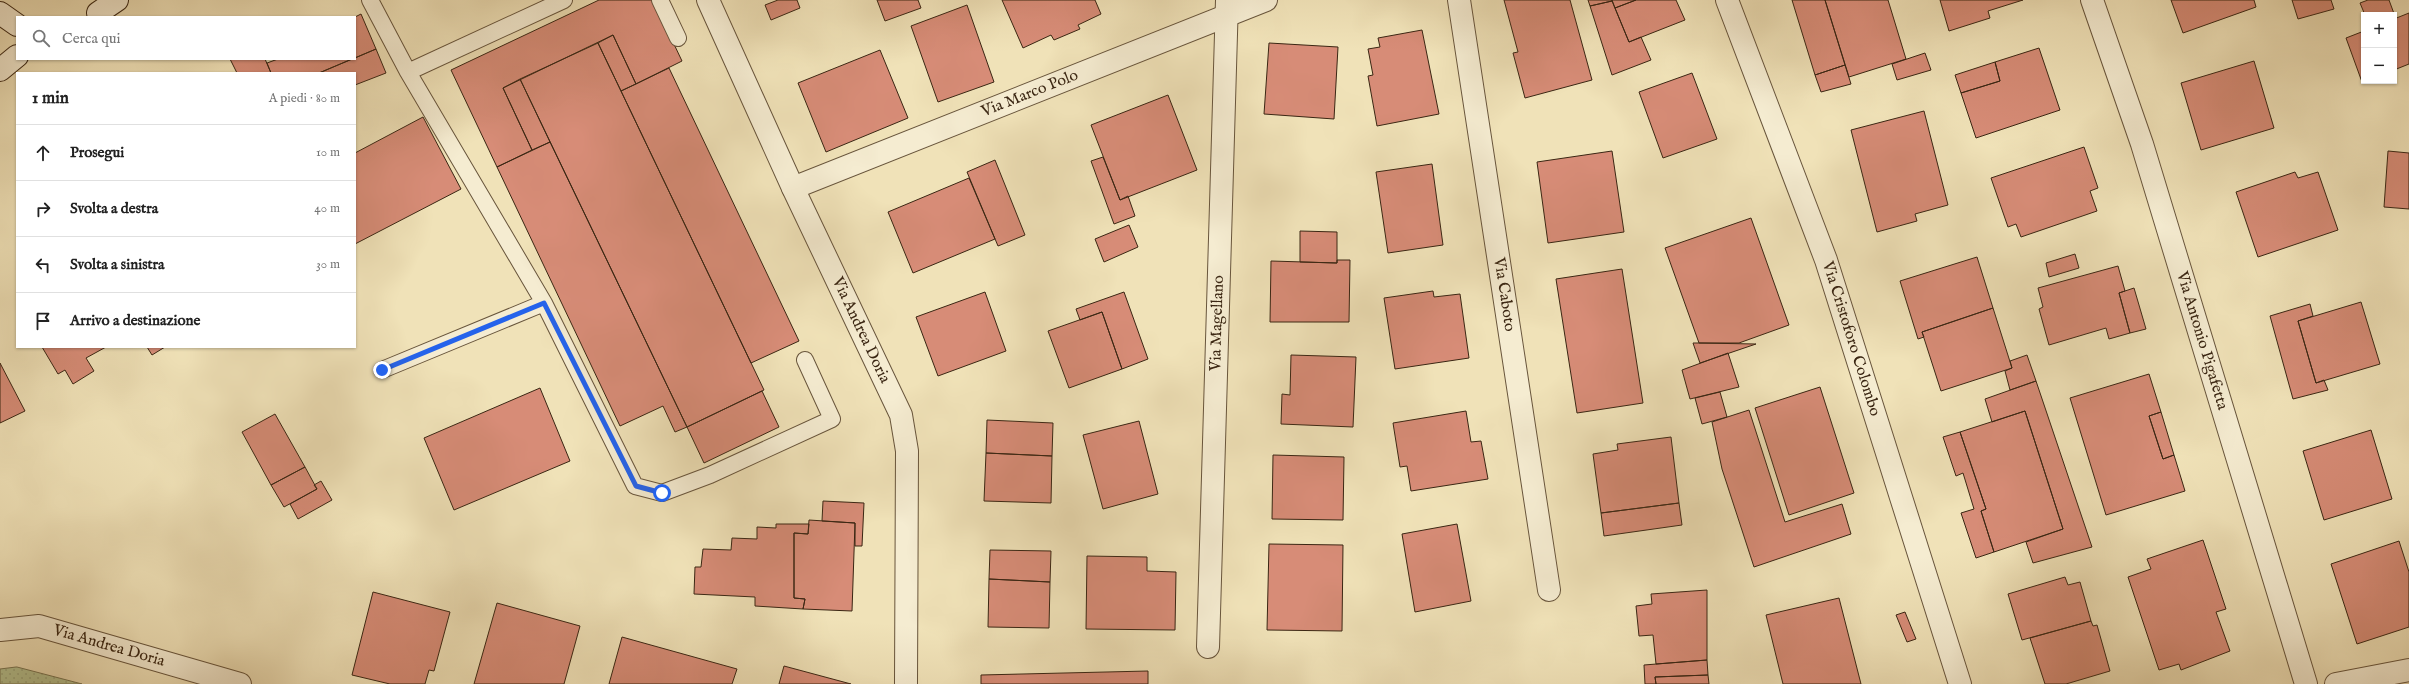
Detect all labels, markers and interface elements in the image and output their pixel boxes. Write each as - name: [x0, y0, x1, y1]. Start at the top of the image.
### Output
- map controls: [2361, 12, 2397, 84]
- button: +: [2361, 12, 2397, 48]
- search box: [16, 16, 356, 60]
- icon: search: [30, 27, 52, 49]
- text: Cerca qui: [62, 29, 121, 48]
- button: −: [2361, 48, 2397, 84]
- street label: Via Marco Polo: [978, 65, 1082, 122]
- text: 1 min: [32, 88, 69, 109]
- text: A piedi · 80 m: [269, 90, 340, 107]
- icon: ahead: [32, 142, 54, 164]
- text: Prosegui: [70, 143, 124, 162]
- text: 10 m: [316, 144, 340, 161]
- icon: right: [32, 198, 54, 220]
- text: Svolta a destra: [70, 199, 158, 218]
- text: 40 m: [314, 200, 340, 217]
- icon: left: [32, 254, 54, 276]
- text: Svolta a sinistra: [70, 255, 165, 274]
- street label: Via Caboto: [1488, 255, 1520, 333]
- text: 30 m: [316, 256, 340, 273]
- street label: Via Cristoforo Colombo: [1817, 258, 1885, 419]
- street label: Via Antonio Pigafetta: [2171, 268, 2232, 412]
- street label: Via Andrea Doria: [827, 273, 895, 387]
- street label: Via Magellano: [1206, 274, 1229, 372]
- icon: arrive: [32, 310, 54, 332]
- text: Arrivo a destinazione: [70, 311, 200, 330]
- route end: [373, 361, 391, 379]
- route start: [653, 484, 671, 502]
- street label: Via Andrea Doria: [50, 620, 167, 672]

